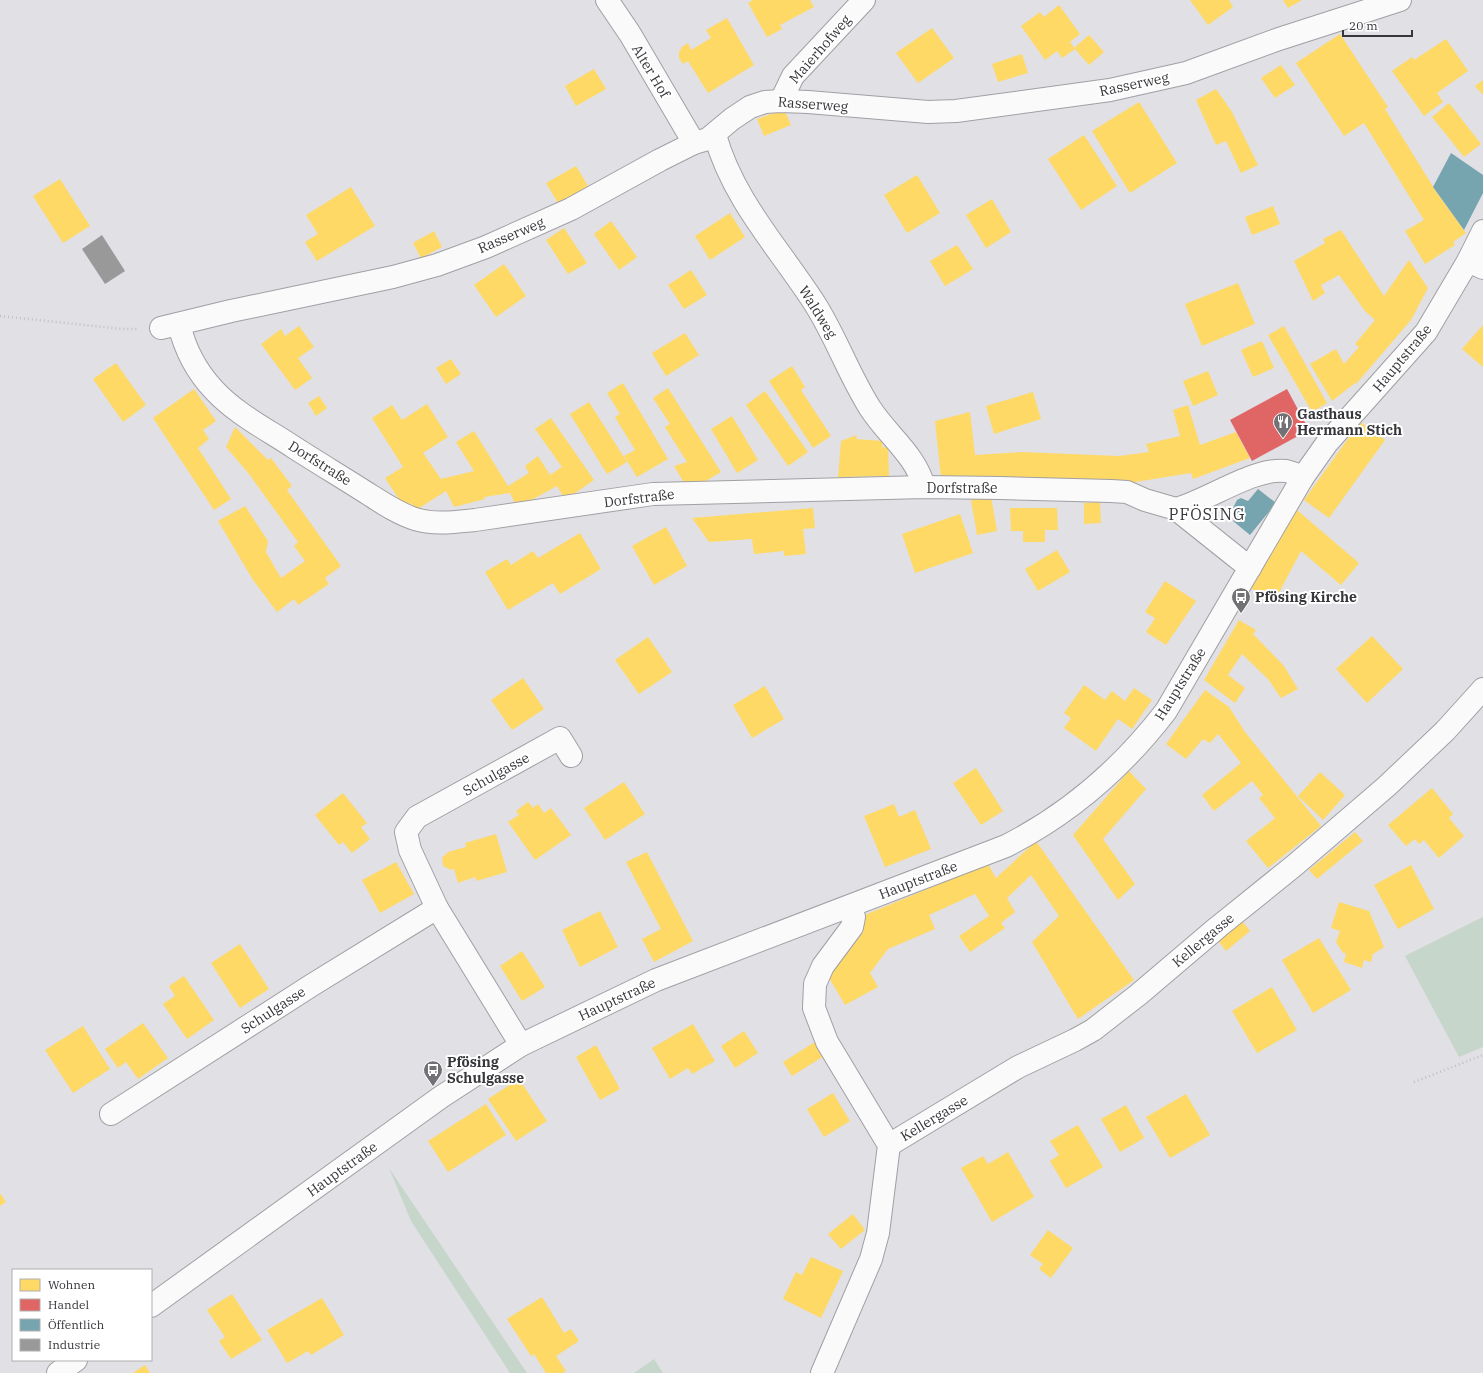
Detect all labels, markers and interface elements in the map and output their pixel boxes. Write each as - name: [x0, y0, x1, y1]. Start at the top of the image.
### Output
- street label: Maierhofweg: [785, 11, 855, 87]
- scale bar: [1343, 12, 1412, 38]
- text: 20 m: [1349, 18, 1378, 33]
- street label: Alter Hof: [628, 41, 675, 102]
- street label: Rasserweg: [1098, 68, 1171, 100]
- street label: Rasserweg: [777, 93, 849, 115]
- street label: Rasserweg: [475, 213, 547, 257]
- street label: Waldweg: [795, 282, 841, 342]
- street label: Hauptstraße: [1368, 321, 1436, 395]
- place label: Gasthaus Hermann Stich: [1297, 405, 1402, 439]
- restaurant icon: Gasthaus Hermann Stich: [1272, 411, 1294, 439]
- street label: Dorfstraße: [285, 437, 355, 489]
- street label: Dorfstraße: [927, 479, 997, 497]
- street label: Dorfstraße: [603, 485, 675, 511]
- district label: PFÖSING: [1168, 504, 1246, 524]
- bus stop icon: Pfösing Kirche: [1230, 586, 1252, 614]
- place label: Pfösing Kirche: [1255, 588, 1357, 606]
- street label: Hauptstraße: [1150, 644, 1210, 724]
- street label: Schulgasse: [460, 748, 532, 800]
- street label: Hauptstraße: [876, 857, 960, 903]
- street label: Kellergasse: [1168, 909, 1238, 971]
- street label: Hauptstraße: [576, 973, 658, 1025]
- street label: Schulgasse: [237, 982, 309, 1038]
- place label: Pfösing Schulgasse: [447, 1053, 524, 1087]
- bus stop icon: Pfösing Schulgasse: [422, 1059, 444, 1087]
- street label: Kellergasse: [897, 1091, 971, 1145]
- street label: Hauptstraße: [303, 1137, 381, 1201]
- legend: [12, 1269, 152, 1361]
- text: Wohnen: [48, 1277, 95, 1292]
- text: Handel: [48, 1297, 89, 1312]
- text: Öffentlich: [48, 1317, 105, 1332]
- text: Industrie: [48, 1337, 100, 1352]

